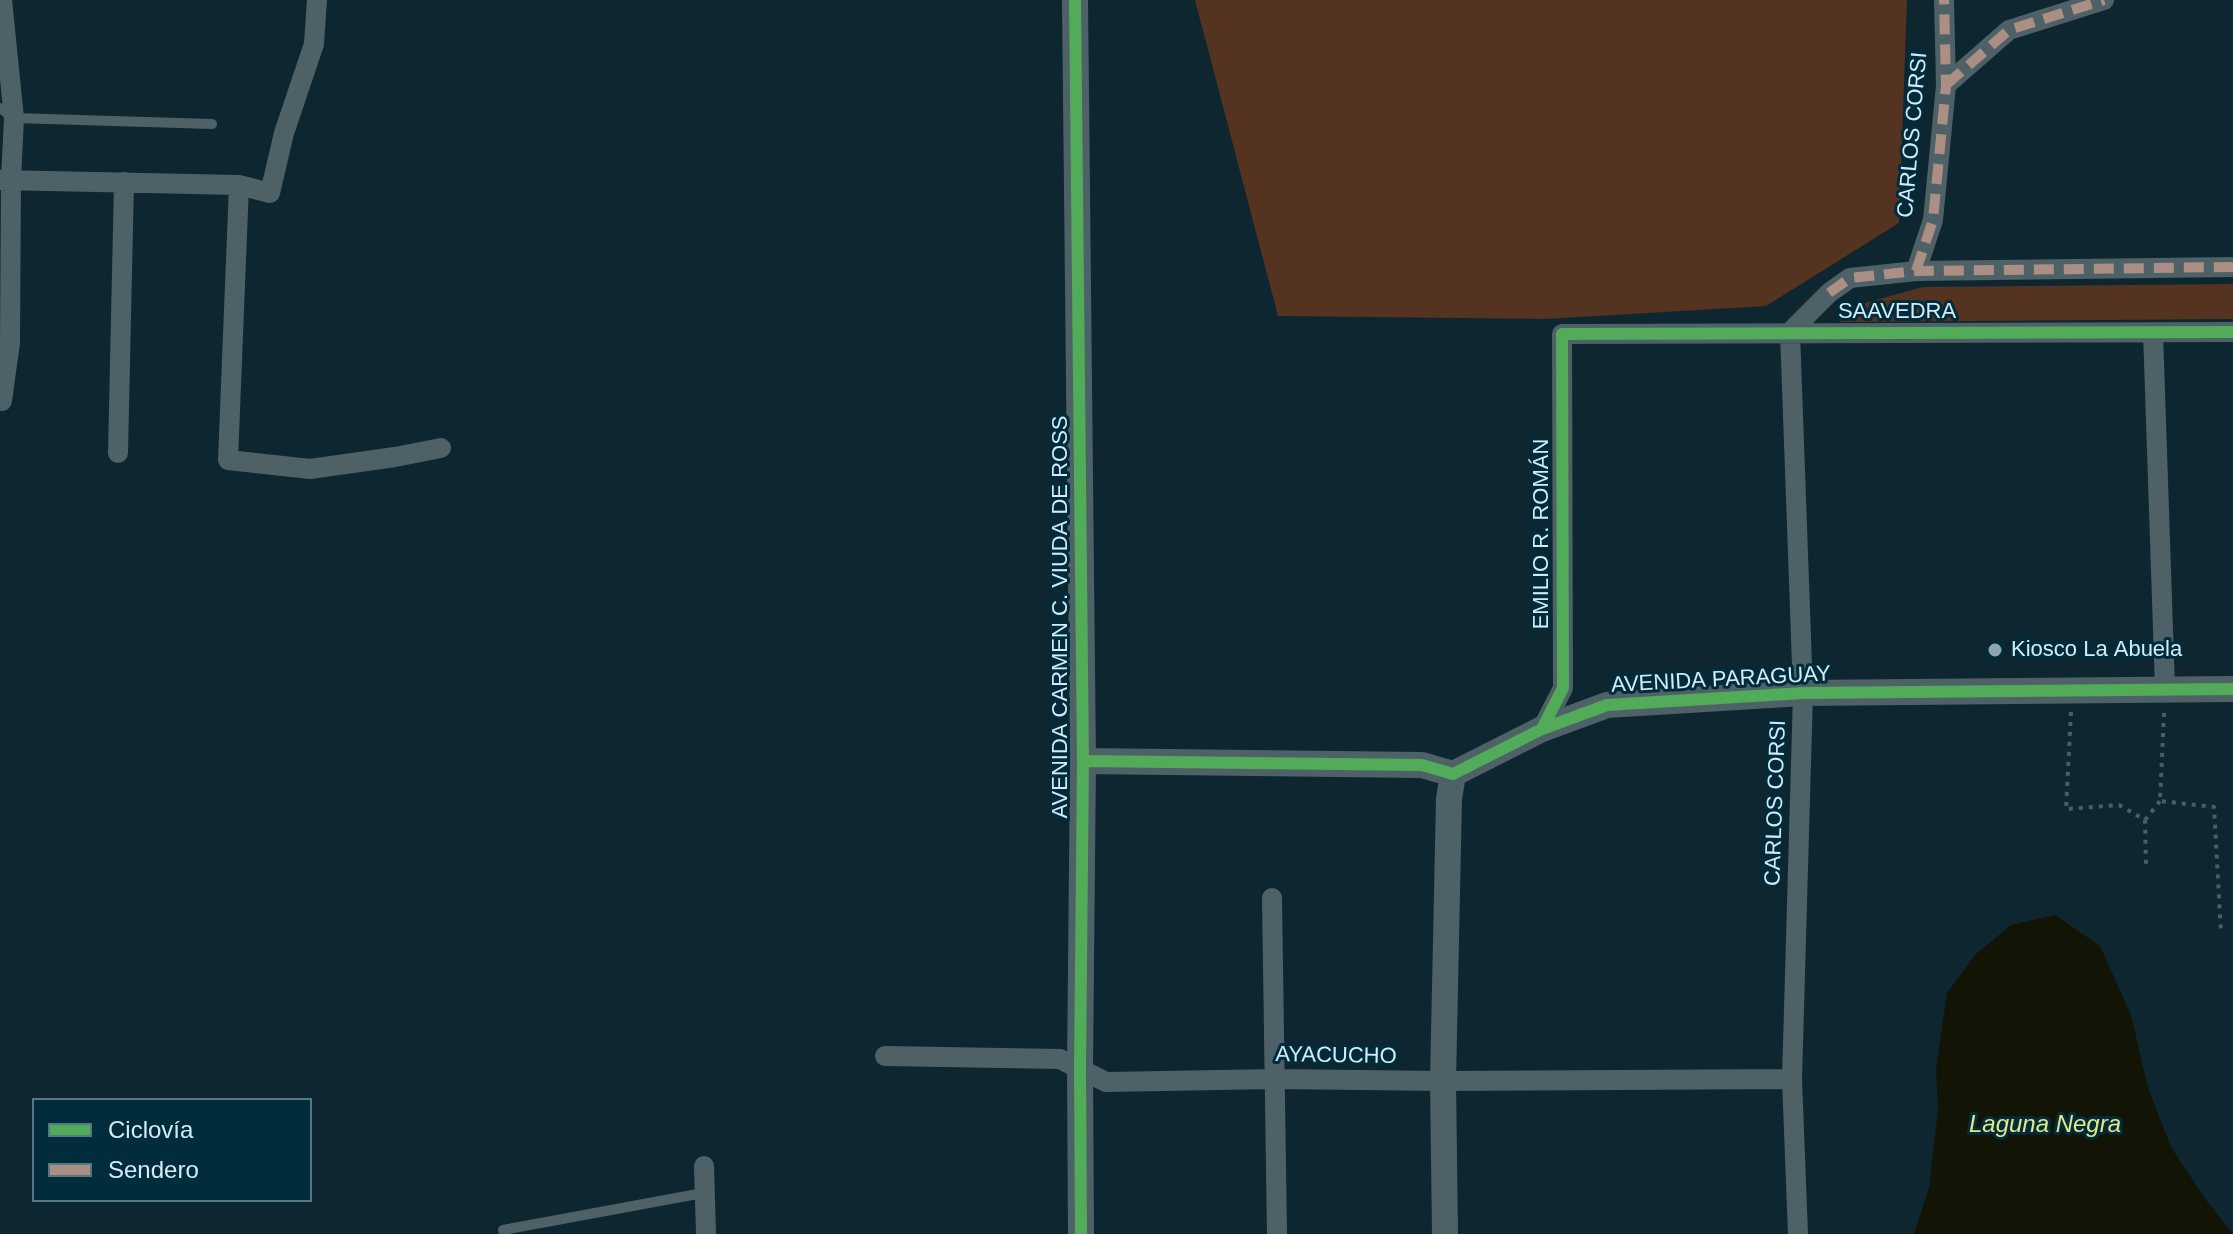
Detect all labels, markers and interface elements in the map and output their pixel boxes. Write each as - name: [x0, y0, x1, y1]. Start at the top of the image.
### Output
- street label: CARLOS CORSI: [1893, 51, 1933, 219]
- street label: SAAVEDRA: [1838, 299, 1956, 325]
- street label: AVENIDA CARMEN C. VIUDA DE ROSS: [1048, 416, 1074, 818]
- street label: EMILIO R. ROMÁN: [1529, 439, 1555, 629]
- place label: Kiosco La Abuela: [2011, 637, 2182, 663]
- marker: Kiosco La Abuela: [1986, 641, 2004, 659]
- street label: AVENIDA PARAGUAY: [1610, 661, 1832, 699]
- street label: CARLOS CORSI: [1760, 719, 1792, 887]
- street label: AYACUCHO: [1275, 1042, 1397, 1070]
- legend: [32, 1098, 312, 1202]
- water label: Laguna Negra: [1969, 1111, 2121, 1139]
- text: Ciclovía: [108, 1116, 193, 1143]
- text: Sendero: [108, 1156, 199, 1183]

